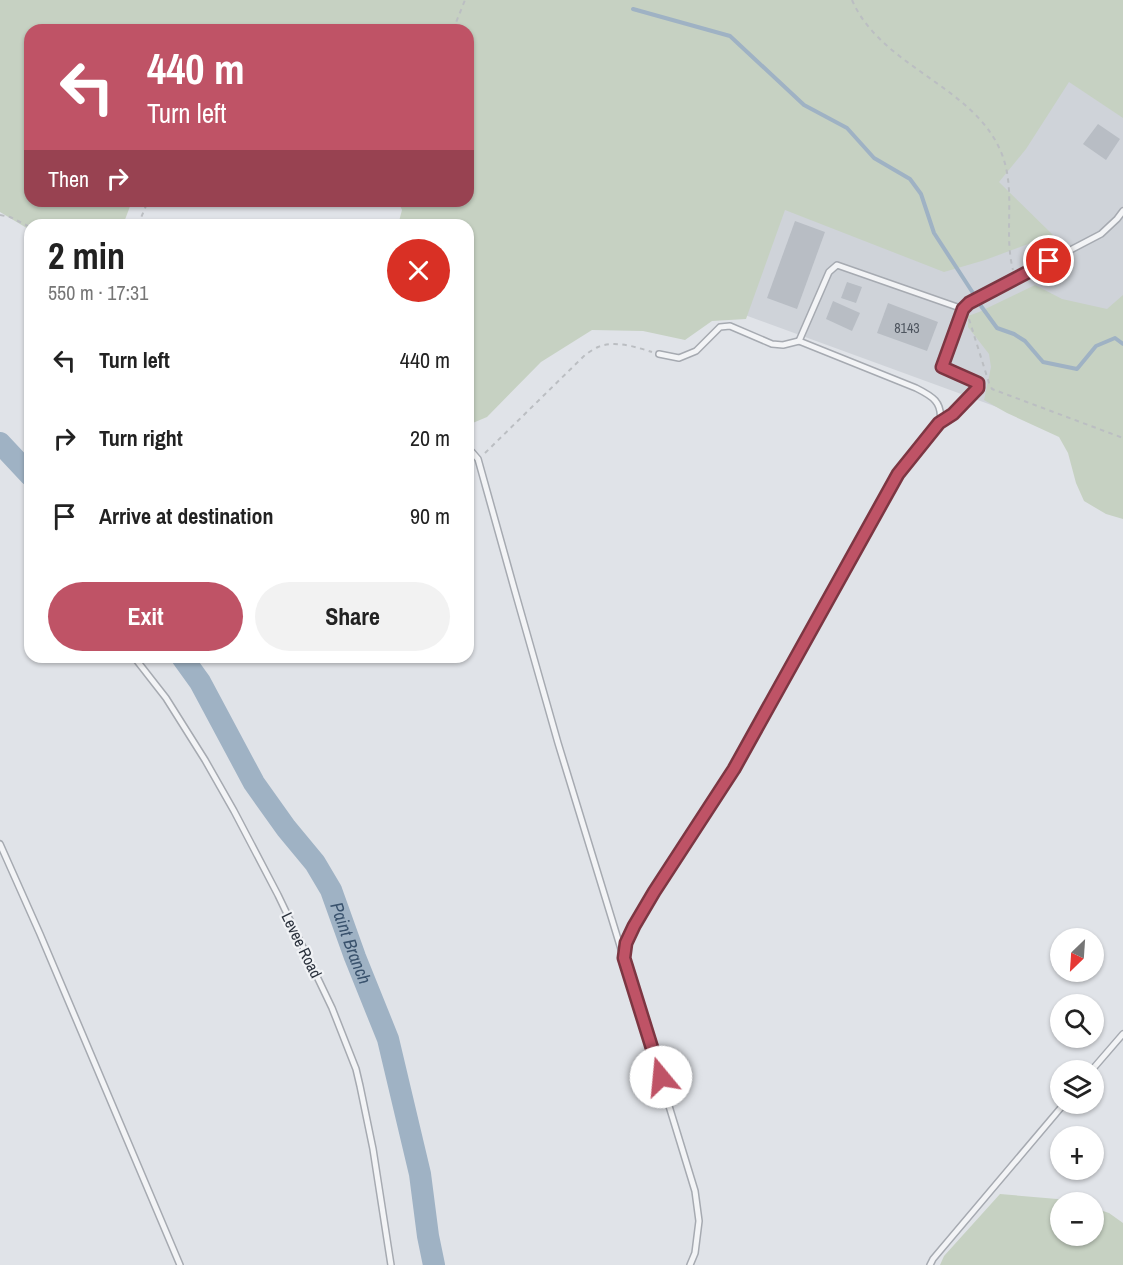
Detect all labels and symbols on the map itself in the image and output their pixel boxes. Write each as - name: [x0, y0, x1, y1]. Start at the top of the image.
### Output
- pin: [1023, 235, 1074, 286]
- house number: 8143: [894, 319, 920, 337]
- water label: Paint Branch: [324, 899, 378, 988]
- street label: Levee Road: [277, 908, 327, 982]
- north arrow: [1050, 928, 1104, 982]
- position arrow: [629, 1045, 693, 1109]

